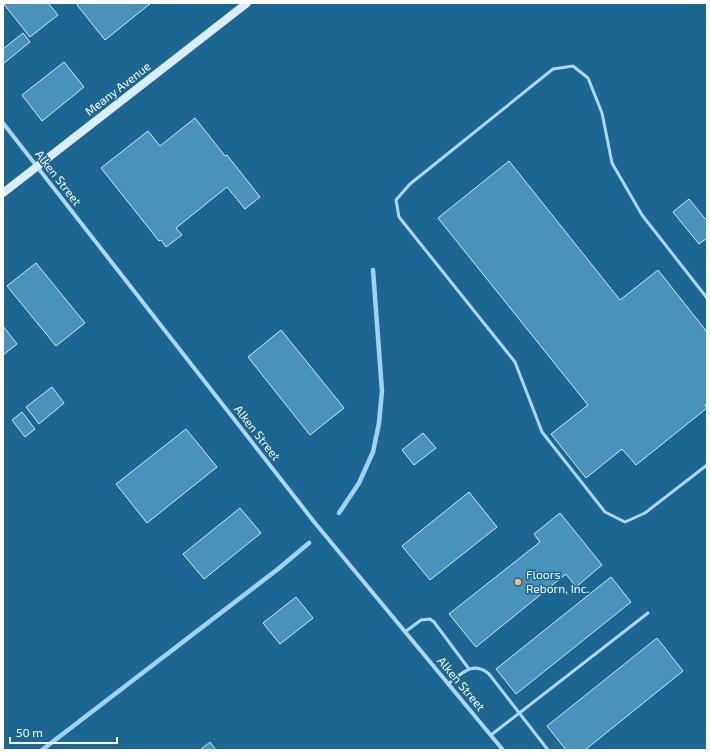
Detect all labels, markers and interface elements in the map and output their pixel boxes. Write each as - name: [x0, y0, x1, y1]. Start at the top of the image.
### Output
- street label: Meany Avenue: [82, 58, 153, 118]
- street label: Alken Street: [33, 147, 85, 208]
- street label: Alken Street: [232, 402, 284, 463]
- place label: Floors Reborn, Inc.: [526, 567, 589, 595]
- marker: Floors Reborn, Inc.: [513, 577, 523, 587]
- street label: Alken Street: [435, 653, 489, 714]
- scale bar: [10, 719, 117, 745]
- text: 50 m: [16, 725, 43, 739]

